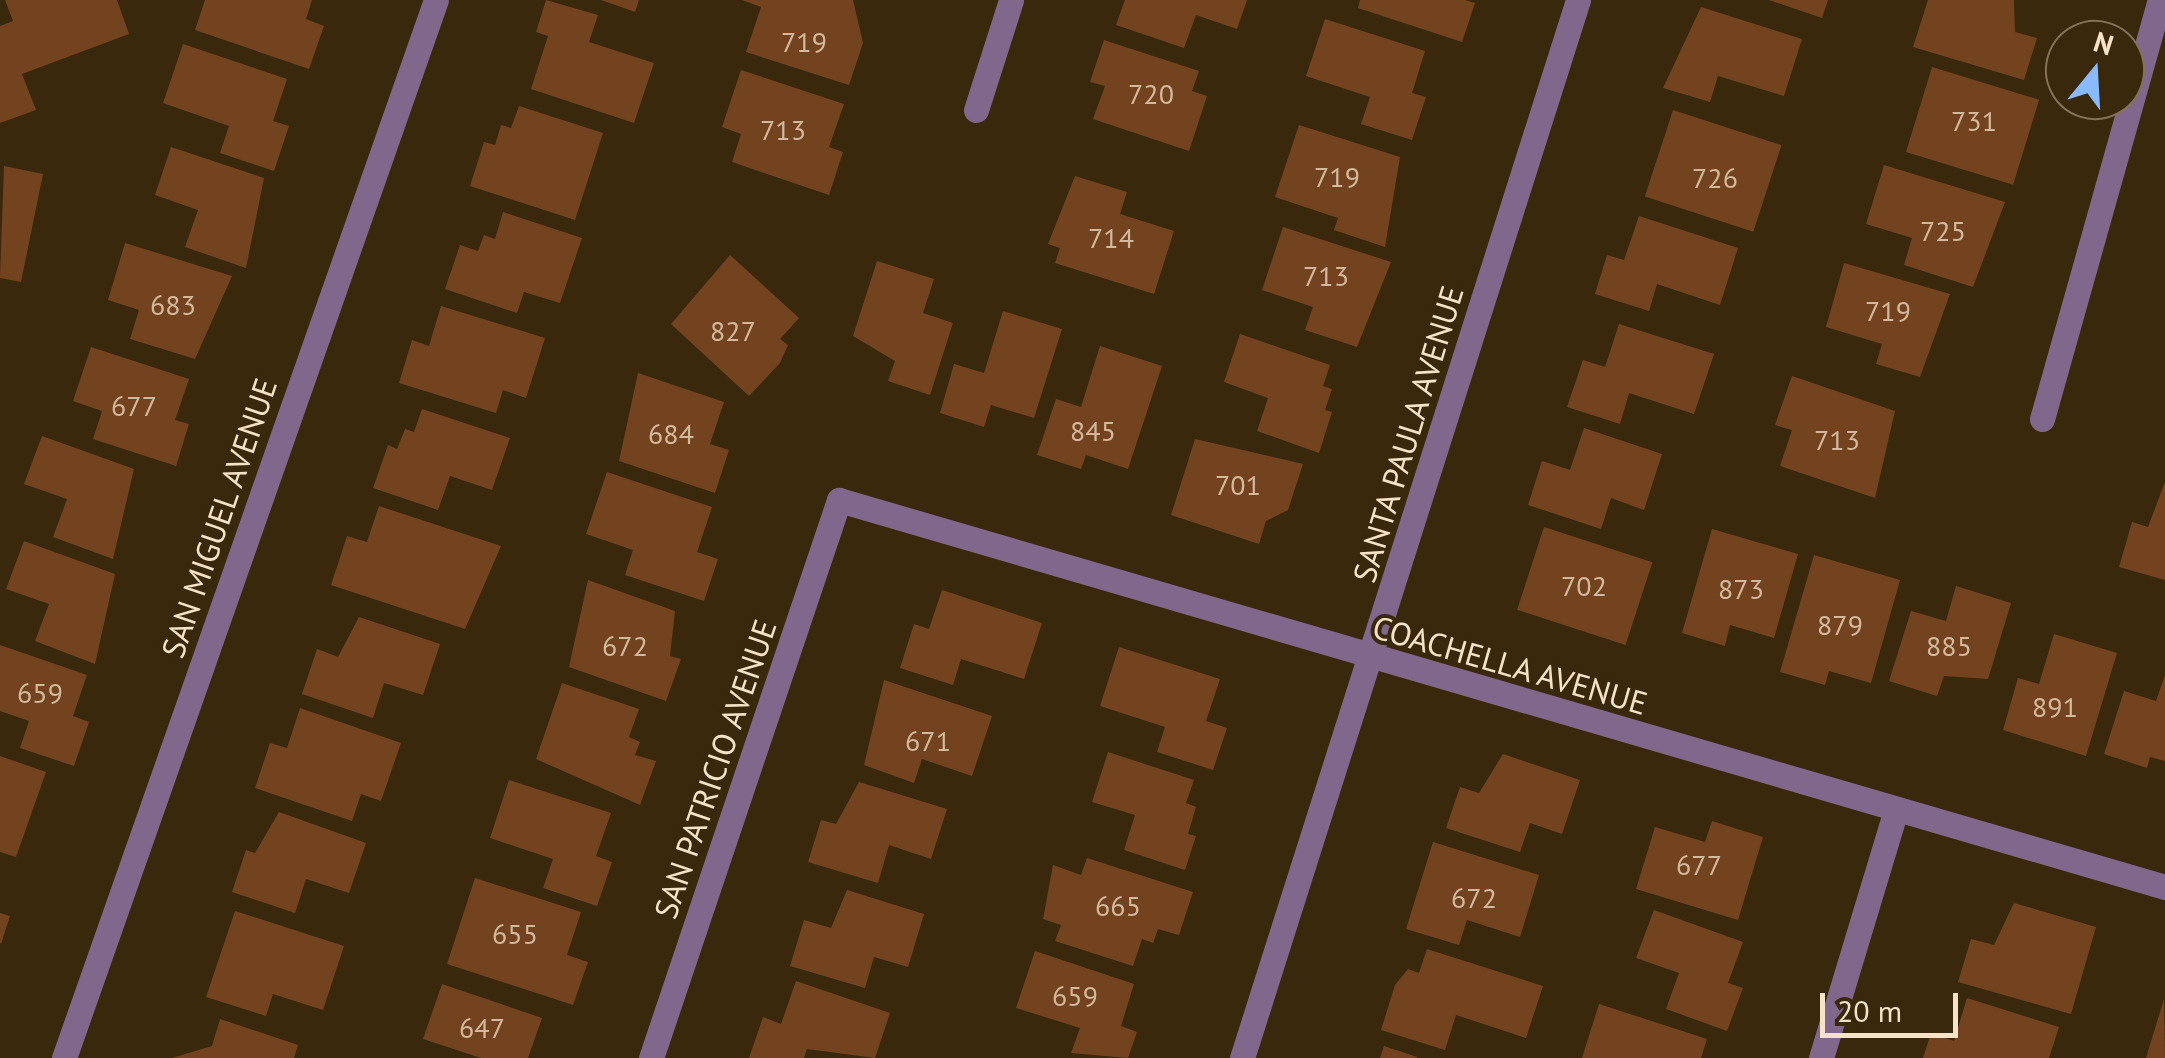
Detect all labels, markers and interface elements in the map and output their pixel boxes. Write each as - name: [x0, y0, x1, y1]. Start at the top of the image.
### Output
- north arrow: [2045, 20, 2145, 120]
- text: N: [2089, 22, 2118, 63]
- house number: 719: [781, 25, 827, 59]
- house number: 720: [1128, 77, 1174, 111]
- house number: 731: [1951, 104, 1997, 138]
- house number: 713: [760, 113, 806, 147]
- house number: 719: [1314, 160, 1360, 194]
- house number: 726: [1692, 161, 1738, 195]
- house number: 725: [1920, 214, 1966, 248]
- house number: 714: [1088, 221, 1134, 255]
- house number: 713: [1303, 259, 1349, 293]
- street label: SANTA PAULA AVENUE: [1344, 279, 1472, 589]
- house number: 683: [150, 288, 196, 322]
- house number: 719: [1865, 294, 1911, 328]
- house number: 827: [710, 314, 756, 348]
- street label: SAN MIGUEL AVENUE: [153, 372, 285, 664]
- house number: 677: [111, 389, 157, 423]
- house number: 845: [1070, 414, 1116, 448]
- house number: 684: [648, 417, 694, 451]
- house number: 713: [1814, 423, 1860, 457]
- house number: 701: [1215, 468, 1261, 502]
- house number: 702: [1561, 569, 1607, 603]
- house number: 873: [1718, 572, 1764, 606]
- street label: COACHELLA AVENUE: [1367, 607, 1653, 723]
- house number: 879: [1817, 608, 1863, 642]
- street label: SAN PATRICIO AVENUE: [646, 614, 784, 924]
- house number: 672: [602, 629, 648, 663]
- house number: 885: [1926, 629, 1972, 663]
- house number: 659: [17, 676, 63, 710]
- house number: 891: [2032, 690, 2078, 724]
- house number: 671: [905, 724, 951, 758]
- house number: 677: [1676, 848, 1722, 882]
- house number: 672: [1451, 881, 1497, 915]
- house number: 665: [1095, 889, 1141, 923]
- house number: 655: [492, 917, 538, 951]
- scale bar: [1825, 973, 1962, 1035]
- house number: 659: [1052, 979, 1098, 1013]
- text: 20 m: [1837, 991, 1902, 1030]
- house number: 647: [459, 1011, 505, 1045]

